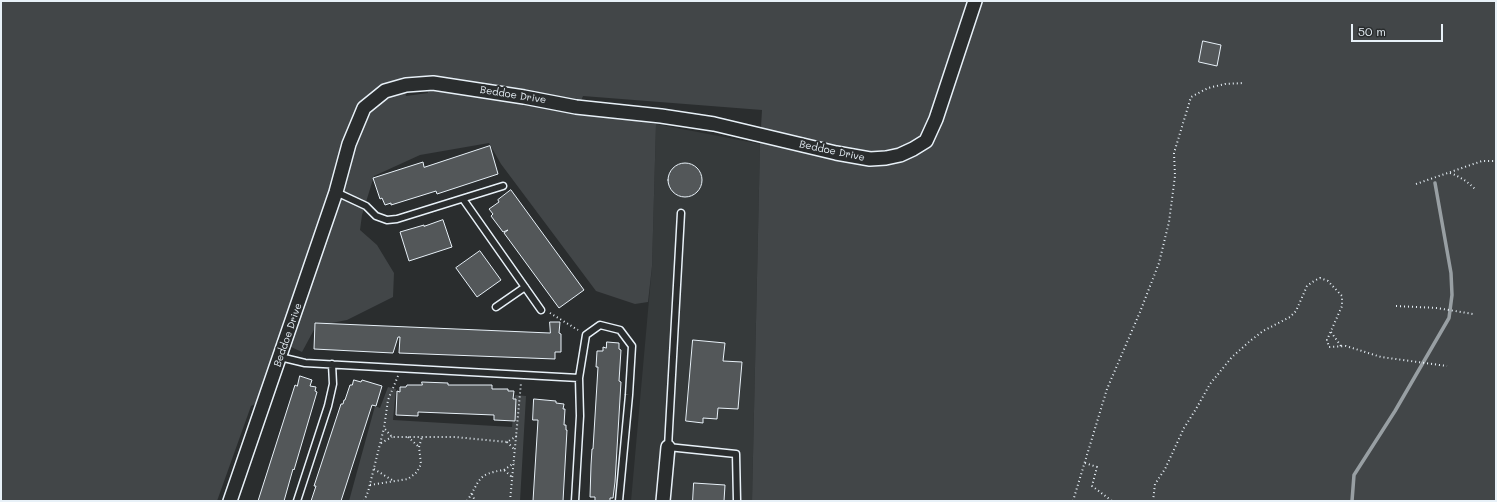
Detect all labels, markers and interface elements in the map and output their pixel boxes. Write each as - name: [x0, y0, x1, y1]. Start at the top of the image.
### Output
- scale bar: [1353, 16, 1445, 42]
- text: 50 m: [1358, 23, 1386, 39]
- street label: Beddoe Drive: [479, 84, 547, 106]
- street label: Beddoe Drive: [798, 138, 866, 164]
- street label: Beddoe Drive: [271, 301, 305, 369]

